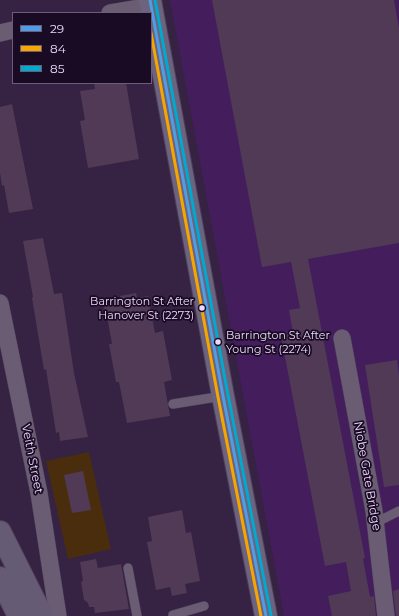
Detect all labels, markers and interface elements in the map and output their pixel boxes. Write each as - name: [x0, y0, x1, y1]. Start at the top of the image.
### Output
- legend: [12, 12, 152, 84]
- text: 29: [50, 21, 64, 36]
- text: 84: [50, 41, 66, 56]
- text: 85: [50, 61, 64, 76]
- place label: Barrington St After Hanover St (2273): [90, 295, 194, 321]
- marker: Barrington St After Hanover St (2273): [197, 303, 207, 313]
- place label: Barrington St After Young St (2274): [226, 329, 330, 355]
- marker: Barrington St After Young St (2274): [213, 337, 223, 347]
- street label: Niobe Gate Bridge: [350, 420, 384, 532]
- street label: Veith Street: [18, 423, 46, 495]

